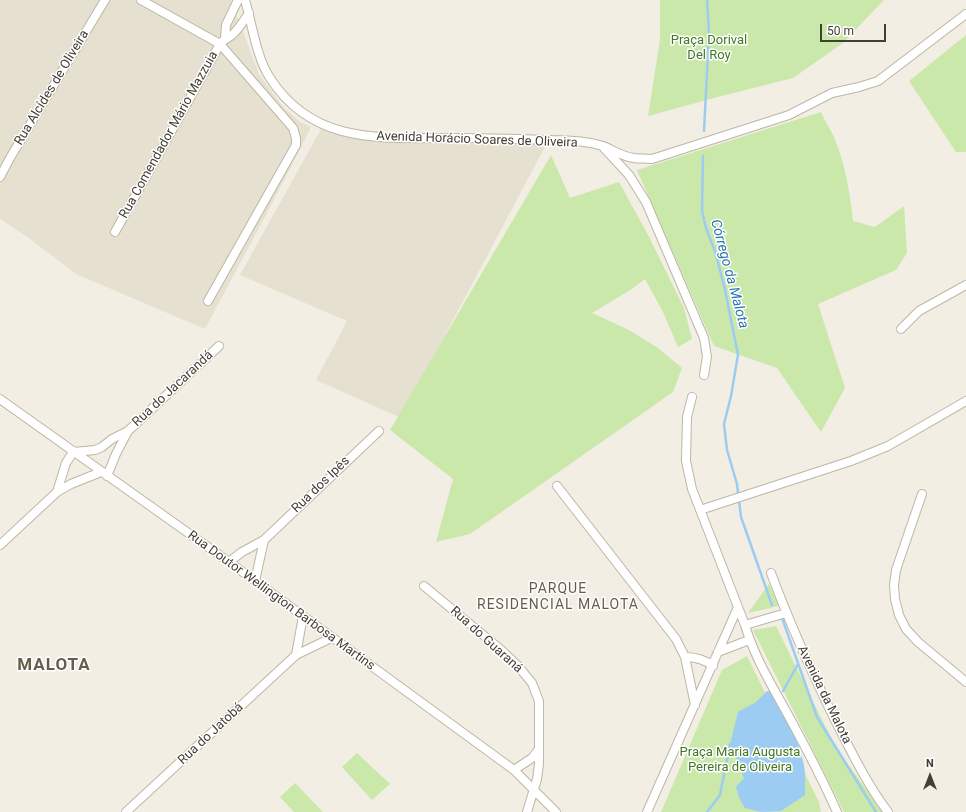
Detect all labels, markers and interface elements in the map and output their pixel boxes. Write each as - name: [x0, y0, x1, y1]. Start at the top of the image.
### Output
- scale bar: [822, 16, 888, 42]
- text: 50 m: [827, 24, 854, 38]
- street label: Rua Alcídes de Oliveira: [11, 28, 93, 148]
- park label: Praça Dorival Del Roy: [671, 33, 747, 64]
- street label: Rua Comendador Mário Mazzuia: [116, 49, 222, 221]
- street label: Avenida Horácio Soares de Oliveira: [376, 129, 578, 151]
- water label: Córrego da Malota: [706, 218, 752, 330]
- street label: Rua do Jacarandá: [130, 348, 216, 430]
- street label: Rua dos Ipês: [289, 453, 353, 517]
- street label: Rua Doutor Wellington Barbosa Martins: [184, 528, 378, 674]
- district label: PARQUE RESIDENCIAL MALOTA: [477, 581, 639, 614]
- street label: Rua do Guaraná: [447, 603, 525, 677]
- street label: Avenida da Malota: [793, 643, 855, 747]
- district label: MALOTA: [17, 656, 91, 676]
- street label: Rua do Jatobá: [175, 700, 247, 768]
- park label: Praça Maria Augusta Pereira de Oliveira: [680, 745, 800, 776]
- north arrow: [910, 756, 950, 796]
- text: N: [926, 757, 934, 770]

